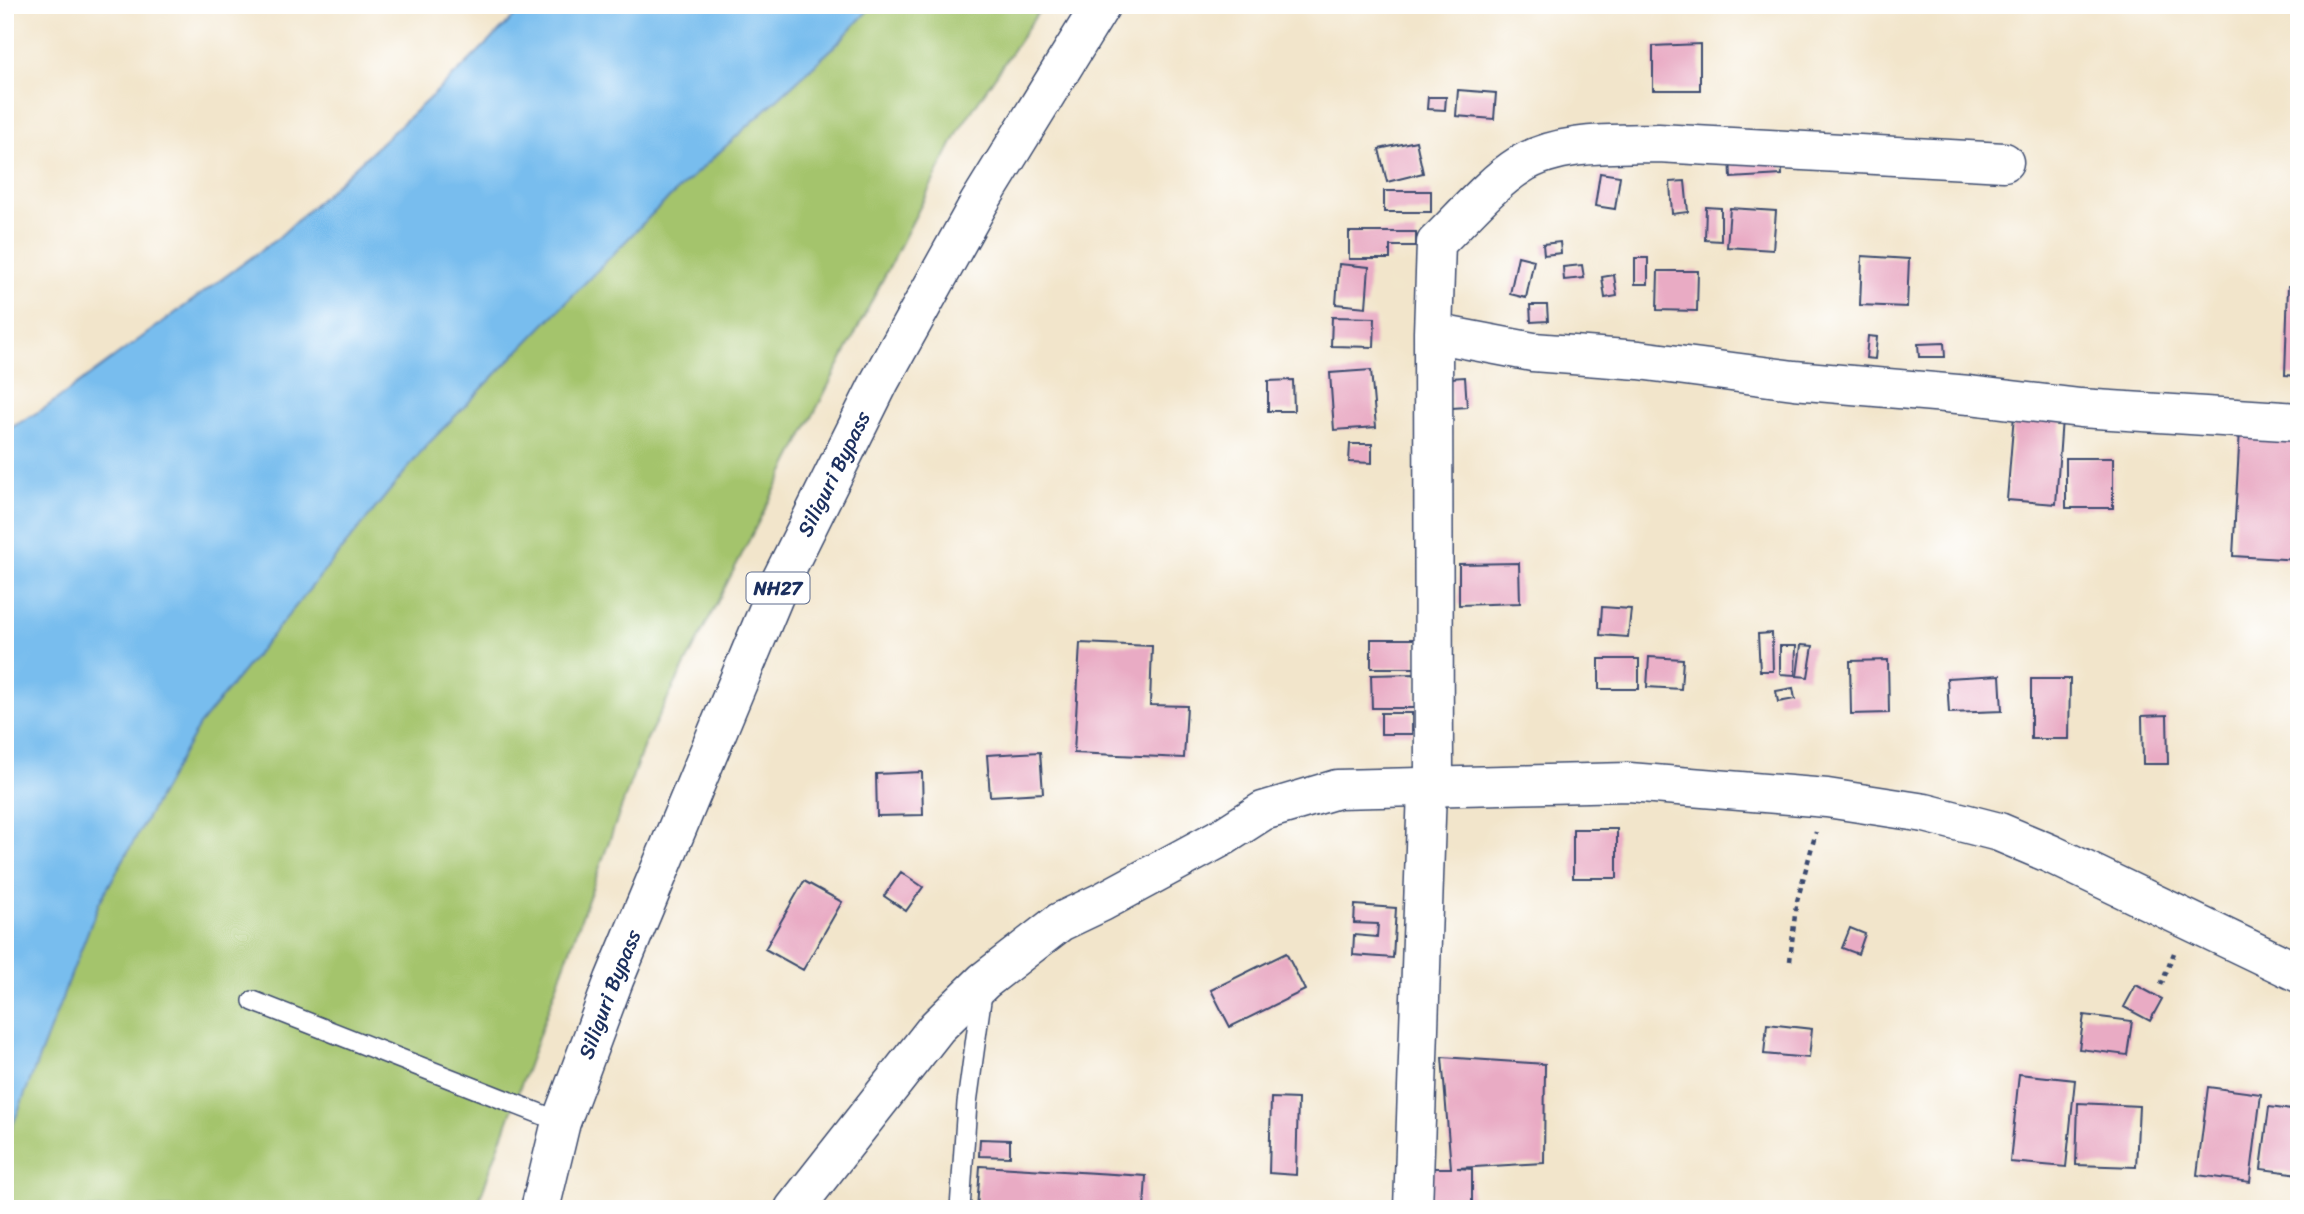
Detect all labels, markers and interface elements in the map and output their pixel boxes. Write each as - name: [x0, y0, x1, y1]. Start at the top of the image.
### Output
- street label: Siliguri Bypass: [786, 404, 881, 544]
- road number: NH27: [746, 572, 810, 604]
- street label: Siliguri Bypass: [567, 923, 652, 1065]

